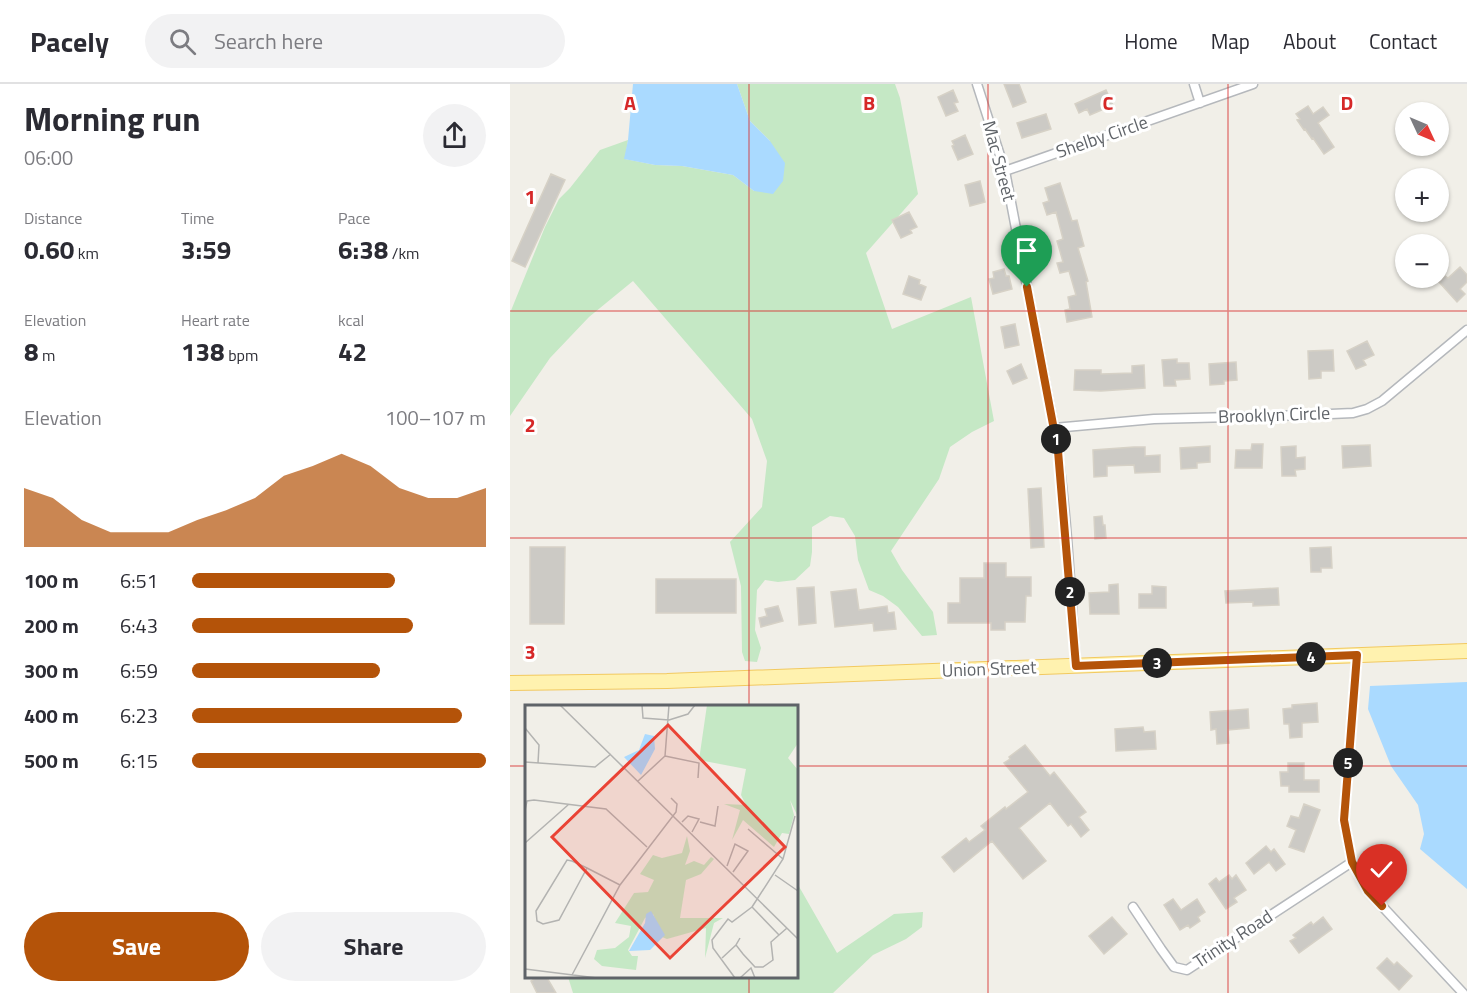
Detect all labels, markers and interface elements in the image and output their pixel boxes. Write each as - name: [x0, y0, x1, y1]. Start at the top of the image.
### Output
- search box: [145, 14, 565, 68]
- text: Pacely: [30, 20, 109, 63]
- text: Search here: [214, 24, 323, 58]
- icon: search: [166, 25, 199, 58]
- text: Home: [1124, 25, 1178, 57]
- text: Map: [1211, 25, 1250, 57]
- text: About: [1283, 25, 1336, 57]
- text: Contact: [1369, 25, 1437, 57]
- text: A: [624, 87, 636, 118]
- text: B: [863, 87, 875, 118]
- text: C: [1103, 87, 1114, 118]
- text: D: [1341, 87, 1353, 118]
- text: Morning run: [24, 94, 201, 144]
- north arrow: [1395, 102, 1449, 156]
- map controls: [1395, 102, 1449, 288]
- button: share: [423, 104, 486, 167]
- street label: Shelby Circle: [1052, 108, 1151, 165]
- street label: Mac Street: [976, 118, 1023, 205]
- text: 06:00: [24, 142, 73, 173]
- button: +: [1395, 168, 1449, 222]
- text: 1: [524, 181, 536, 212]
- text: Distance: [24, 206, 82, 230]
- text: Time: [181, 206, 214, 230]
- text: Pace: [338, 206, 370, 230]
- pin: [1001, 225, 1052, 287]
- text: 0.60: [24, 230, 74, 269]
- text: 3:59: [181, 230, 231, 269]
- text: 6:38: [338, 230, 388, 269]
- icon: arrive: [1010, 234, 1043, 267]
- button: −: [1395, 234, 1449, 288]
- text: km: [74, 241, 99, 265]
- text: /km: [388, 241, 420, 265]
- text: Elevation: [24, 308, 86, 332]
- text: Heart rate: [181, 308, 250, 332]
- text: kcal: [338, 308, 364, 332]
- text: 8: [24, 332, 39, 371]
- text: 138: [181, 332, 225, 371]
- text: 42: [338, 332, 367, 371]
- text: m: [39, 343, 55, 367]
- text: bpm: [225, 343, 258, 367]
- street label: Brooklyn Circle: [1217, 399, 1330, 430]
- text: Elevation: [24, 402, 102, 433]
- text: 100–107 m: [385, 402, 486, 433]
- text: 2: [524, 409, 536, 440]
- pin: 1: [1041, 424, 1071, 454]
- text: 1: [1052, 427, 1060, 451]
- text: 100 m: [24, 565, 79, 596]
- text: 6:51: [120, 565, 158, 596]
- pin: 2: [1055, 577, 1085, 607]
- text: 2: [1066, 580, 1074, 604]
- text: 200 m: [24, 610, 79, 641]
- text: 6:43: [120, 610, 158, 641]
- text: 3: [524, 636, 536, 667]
- pin: 4: [1296, 642, 1326, 672]
- text: 4: [1307, 645, 1315, 669]
- pin: 3: [1142, 648, 1172, 678]
- text: 3: [1153, 651, 1161, 675]
- street label: Union Street: [941, 653, 1037, 684]
- text: 300 m: [24, 655, 79, 686]
- text: 6:59: [120, 655, 158, 686]
- text: 400 m: [24, 700, 79, 731]
- text: 6:23: [120, 700, 158, 731]
- inset map: [525, 705, 798, 978]
- text: 500 m: [24, 745, 79, 776]
- text: 6:15: [120, 745, 158, 776]
- pin: 5: [1333, 748, 1363, 778]
- text: 5: [1344, 751, 1352, 775]
- pin: [1356, 844, 1407, 906]
- icon: check: [1365, 853, 1398, 886]
- street label: Trinity Road: [1188, 903, 1278, 974]
- button: Save: [24, 912, 249, 981]
- button: Share: [261, 912, 486, 981]

